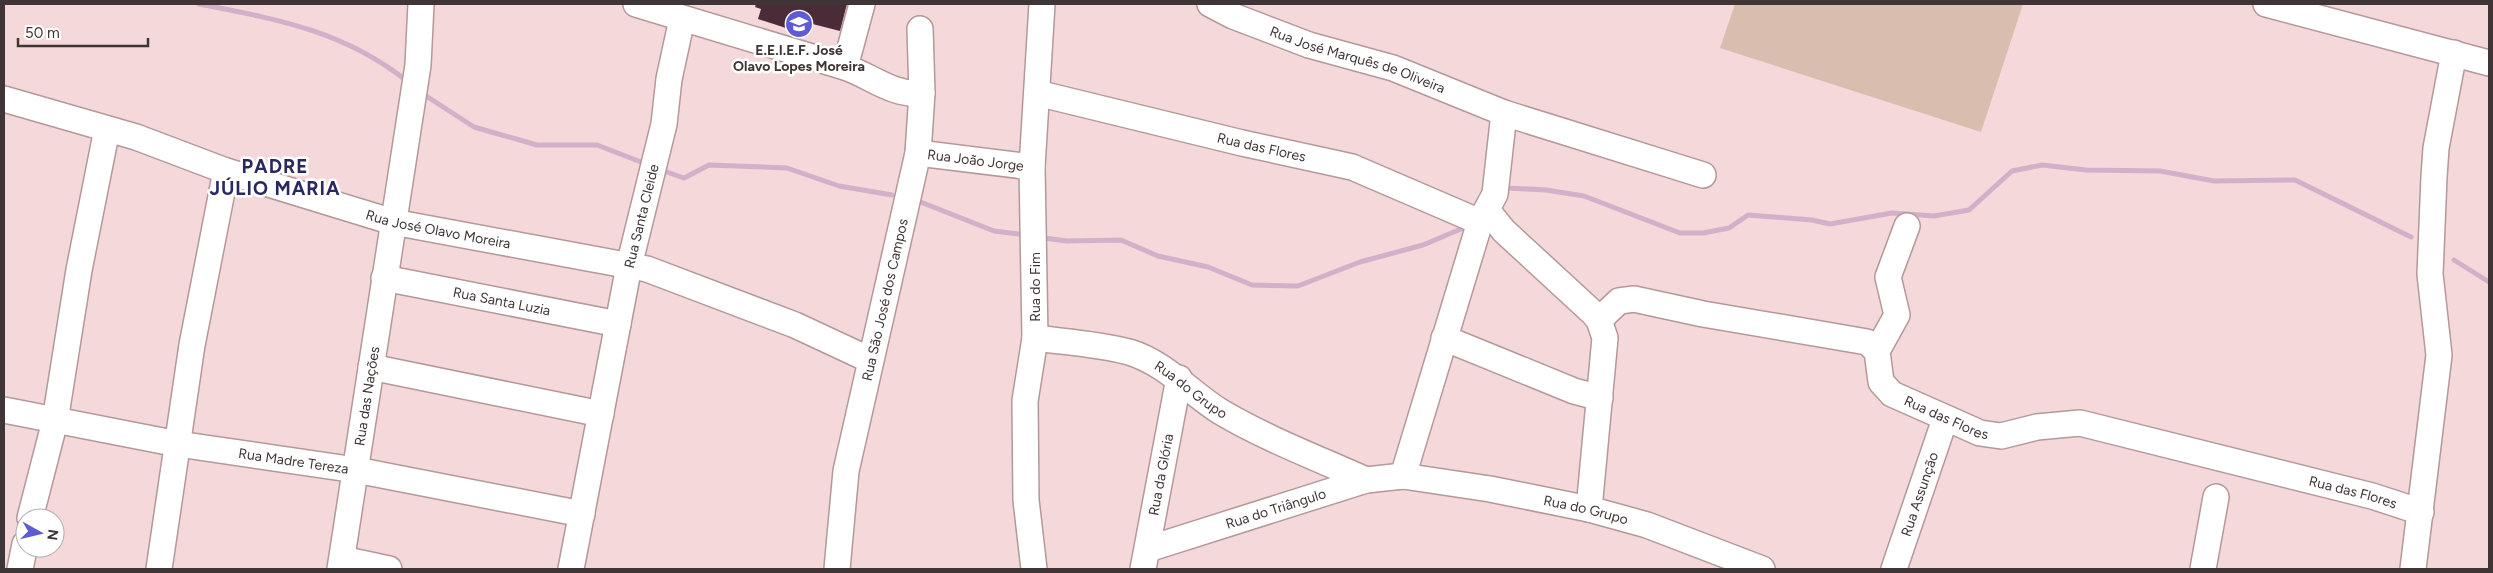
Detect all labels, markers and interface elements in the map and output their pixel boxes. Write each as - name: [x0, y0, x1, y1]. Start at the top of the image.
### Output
- school or university icon: E.E.I.E.F. José Olavo Lopes Moreira: [784, 9, 814, 39]
- scale bar: [18, 15, 148, 47]
- street label: Rua José Marquês de Oliveira: [1267, 23, 1448, 97]
- text: 50 m: [25, 24, 60, 42]
- place label: E.E.I.E.F. José Olavo Lopes Moreira: [733, 42, 865, 75]
- street label: Rua das Flores: [1215, 129, 1307, 166]
- street label: Rua João Jorge: [926, 146, 1025, 175]
- district label: PADRE JÚLIO MARIA: [209, 155, 341, 200]
- street label: Rua Santa Cleide: [621, 162, 663, 270]
- street label: Rua José Olavo Moreira: [364, 206, 512, 253]
- street label: Rua São José dos Campos: [859, 217, 912, 383]
- street label: Rua do Fim: [1027, 252, 1044, 322]
- street label: Rua Santa Luzia: [451, 284, 552, 320]
- street label: Rua das Nações: [351, 345, 383, 447]
- street label: Rua do Grupo: [1151, 357, 1230, 423]
- street label: Rua das Flores: [1901, 392, 1989, 443]
- street label: Rua da Glória: [1145, 432, 1177, 517]
- street label: Rua Madre Tereza: [237, 445, 350, 478]
- street label: Rua Assunção: [1898, 450, 1942, 539]
- street label: Rua das Flores: [2307, 473, 2399, 513]
- street label: Rua do Triângulo: [1224, 485, 1328, 533]
- street label: Rua do Grupo: [1542, 492, 1630, 528]
- north arrow: [15, 508, 65, 558]
- text: N: [43, 528, 62, 541]

